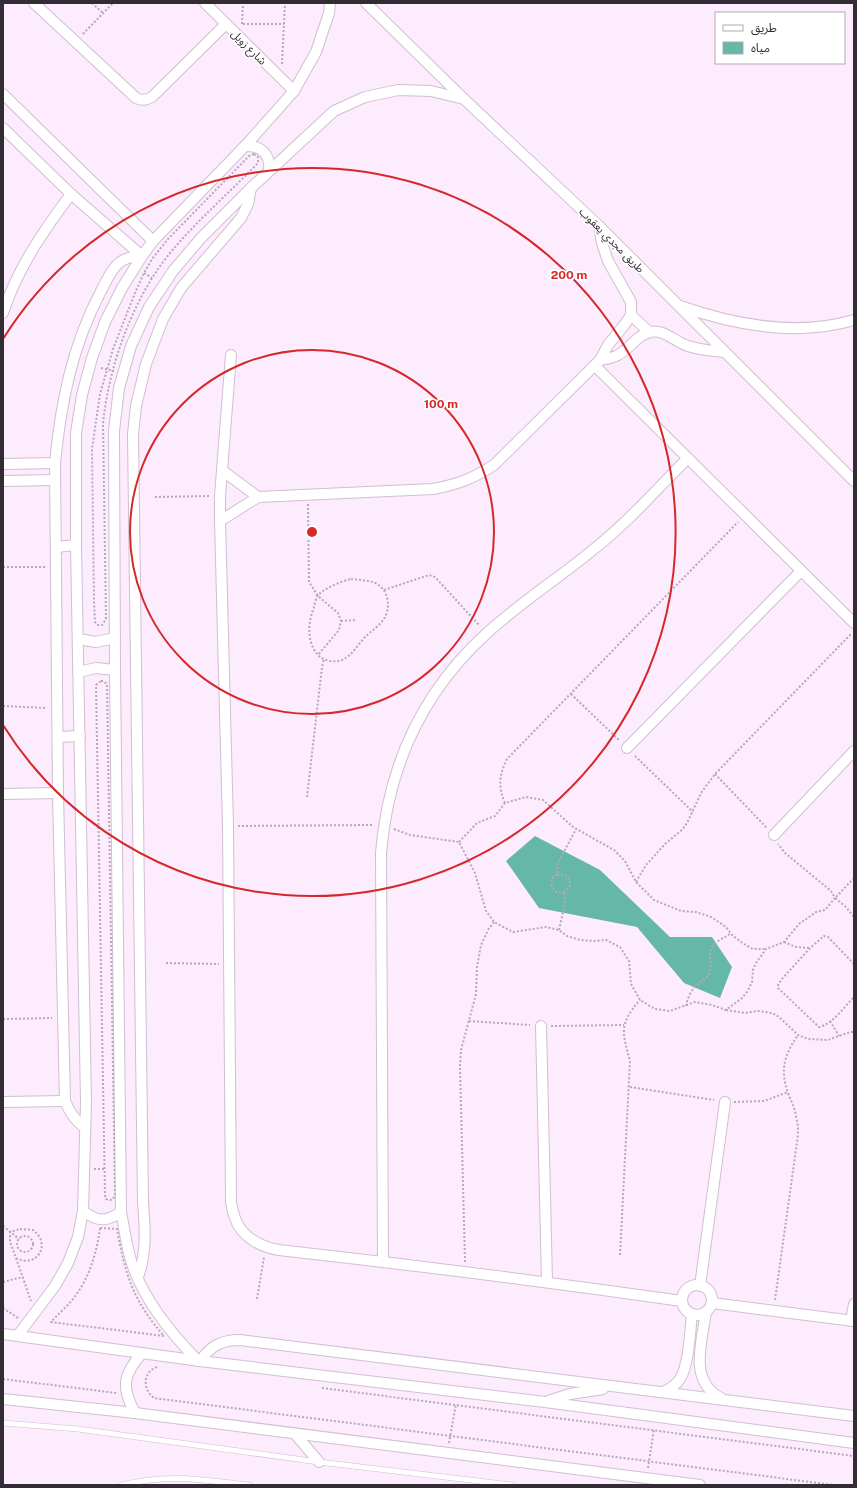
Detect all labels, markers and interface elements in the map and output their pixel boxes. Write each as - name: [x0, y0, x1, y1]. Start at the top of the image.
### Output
- legend: [715, 12, 845, 64]
- text: طريق: [751, 21, 777, 36]
- street label: شارع زويل: [228, 27, 269, 69]
- text: مياه: [751, 41, 770, 55]
- street label: طريق مجدي يعقوب: [575, 205, 647, 277]
- text: 200 m: [551, 268, 587, 282]
- text: 100 m: [424, 397, 458, 411]
- centre of rings: [305, 525, 319, 539]

